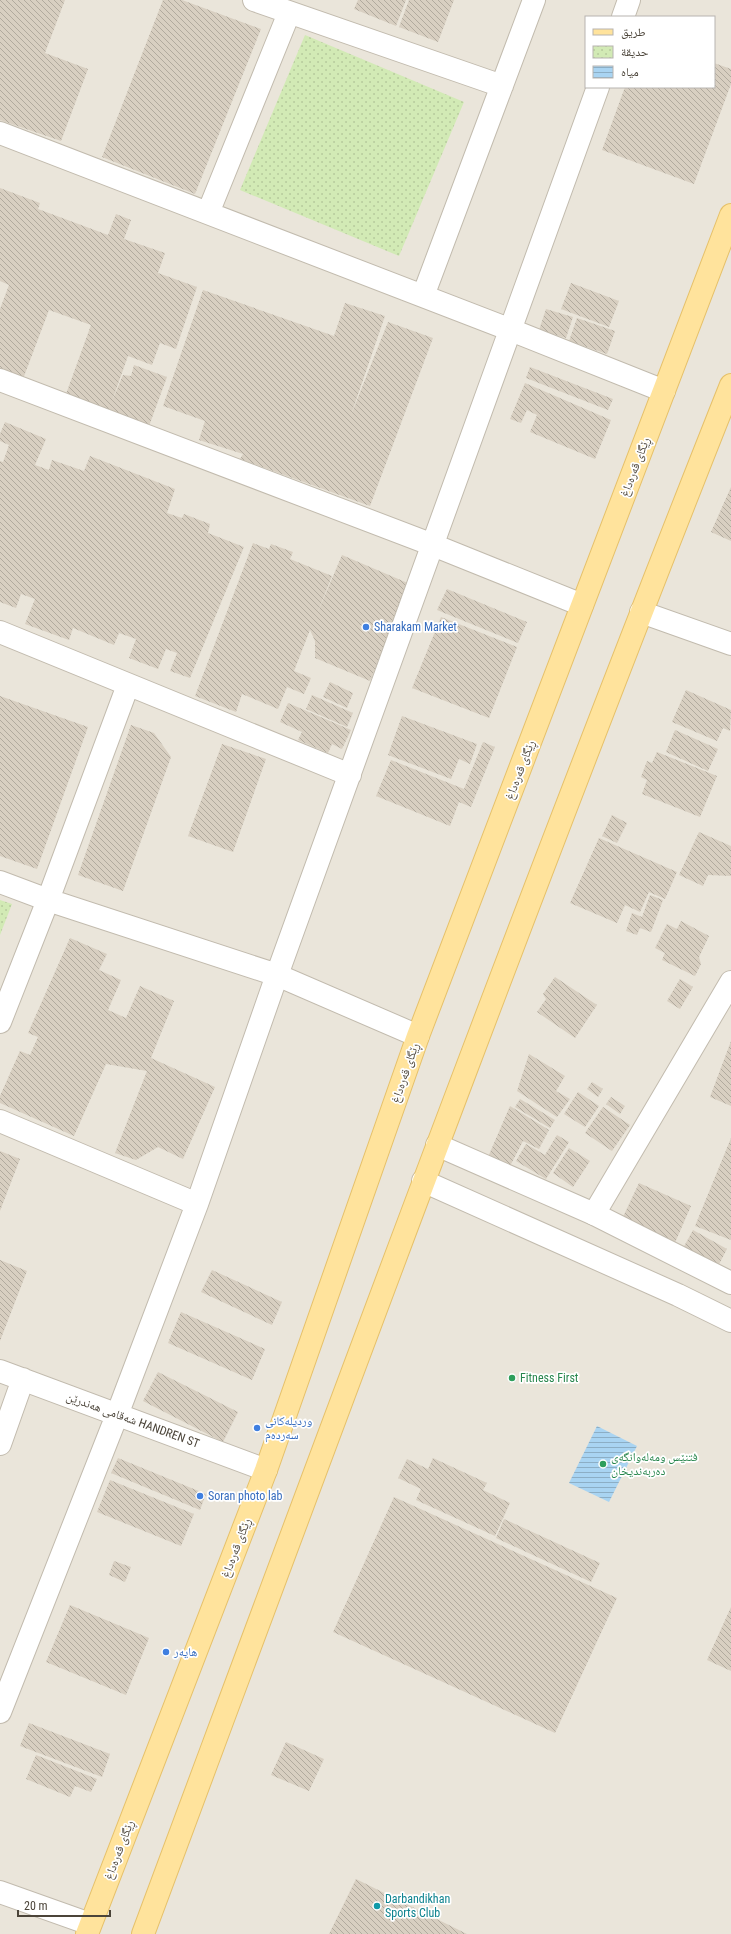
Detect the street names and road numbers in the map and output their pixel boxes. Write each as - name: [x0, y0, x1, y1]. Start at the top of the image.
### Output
- street label: ڕێگای قەرەداغ: [617, 435, 655, 500]
- street label: ڕێگای قەرەداغ: [502, 738, 540, 803]
- street label: ڕێگای قەرەداغ: [388, 1041, 424, 1106]
- street label: شەقامی هەندرێن HANDREN ST: [64, 1389, 201, 1451]
- street label: ڕێگای قەرەداغ: [218, 1516, 256, 1581]
- street label: ڕێگای قەرەداغ: [101, 1818, 139, 1883]

